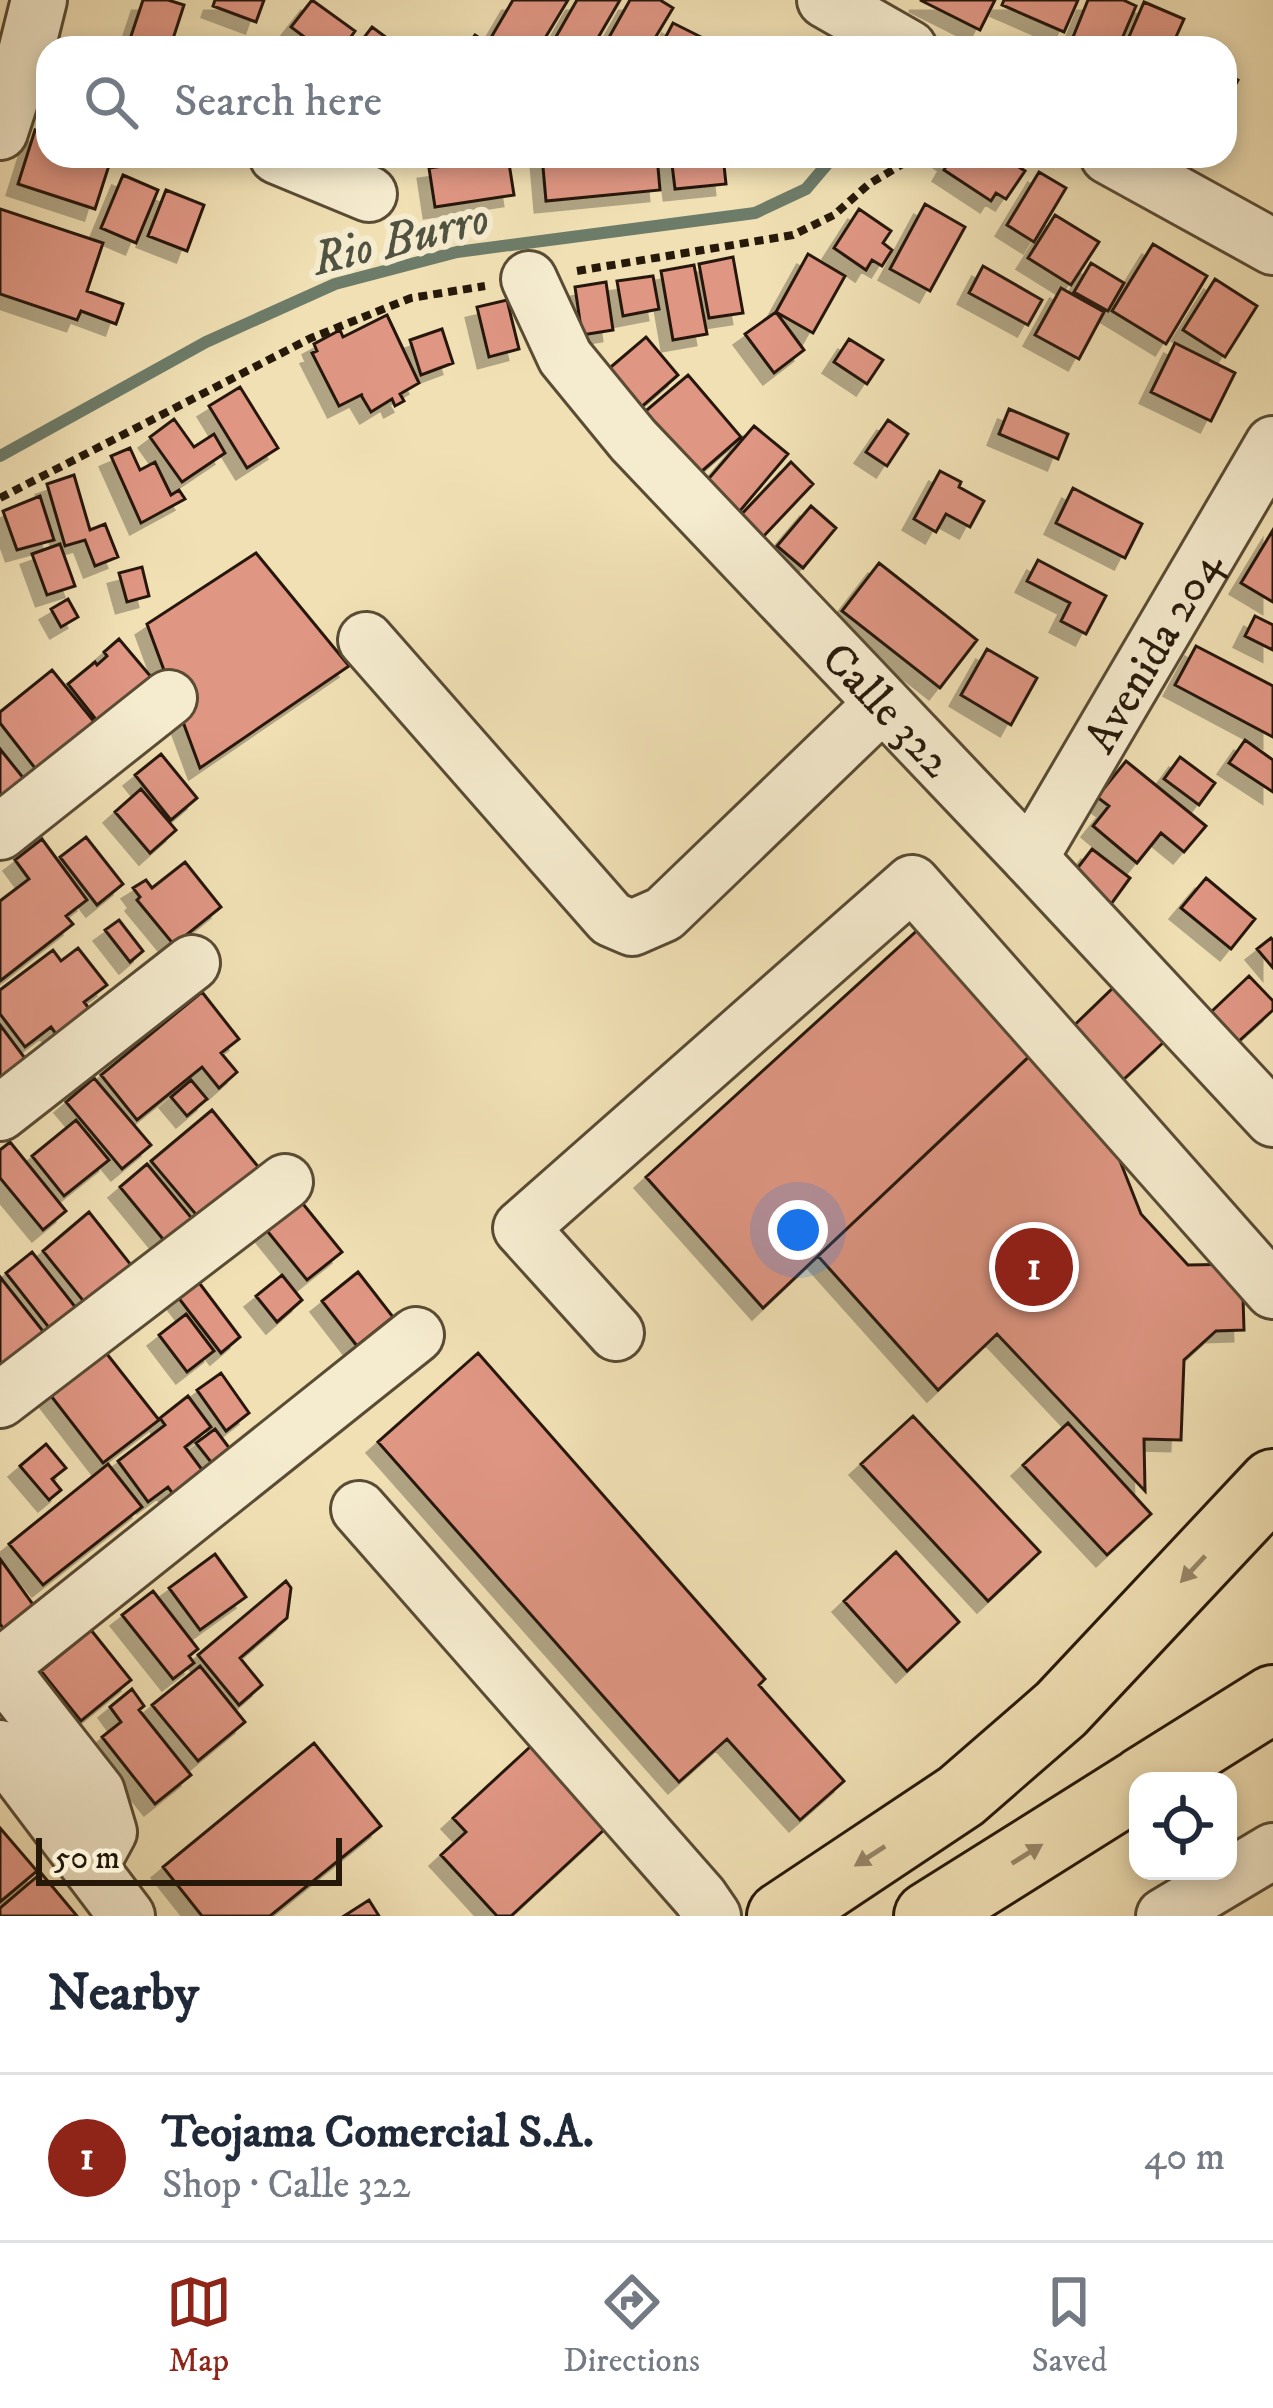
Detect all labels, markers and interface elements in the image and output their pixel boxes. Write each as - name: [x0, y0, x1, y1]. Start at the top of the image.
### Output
- search box: [36, 36, 1237, 168]
- icon: search: [78, 69, 144, 135]
- text: Search here: [174, 74, 382, 130]
- water label: Rio Burro: [304, 189, 495, 291]
- street label: Avenida 204: [1073, 541, 1236, 764]
- street label: Calle 322: [809, 632, 963, 790]
- your location: [768, 1200, 828, 1260]
- pin: 1: [995, 1222, 1073, 1312]
- one-way arrow: [1180, 1554, 1207, 1583]
- map controls: [1129, 1772, 1237, 1880]
- button: locate: [1129, 1772, 1237, 1880]
- scale bar: [36, 1832, 342, 1885]
- text: 50 m: [54, 1838, 120, 1879]
- one-way arrow: [1011, 1843, 1043, 1865]
- one-way arrow: [854, 1844, 887, 1866]
- text: Nearby: [48, 1962, 199, 2026]
- text: Teojama Comercial S.A.: [162, 2105, 594, 2161]
- text: 1: [80, 2133, 94, 2182]
- text: 40 m: [1144, 2133, 1225, 2182]
- text: Shop · Calle 322: [162, 2161, 411, 2210]
- tab: Map: [166, 2269, 232, 2382]
- tab: Directions: [563, 2269, 700, 2382]
- tab: Saved: [1031, 2269, 1107, 2382]

